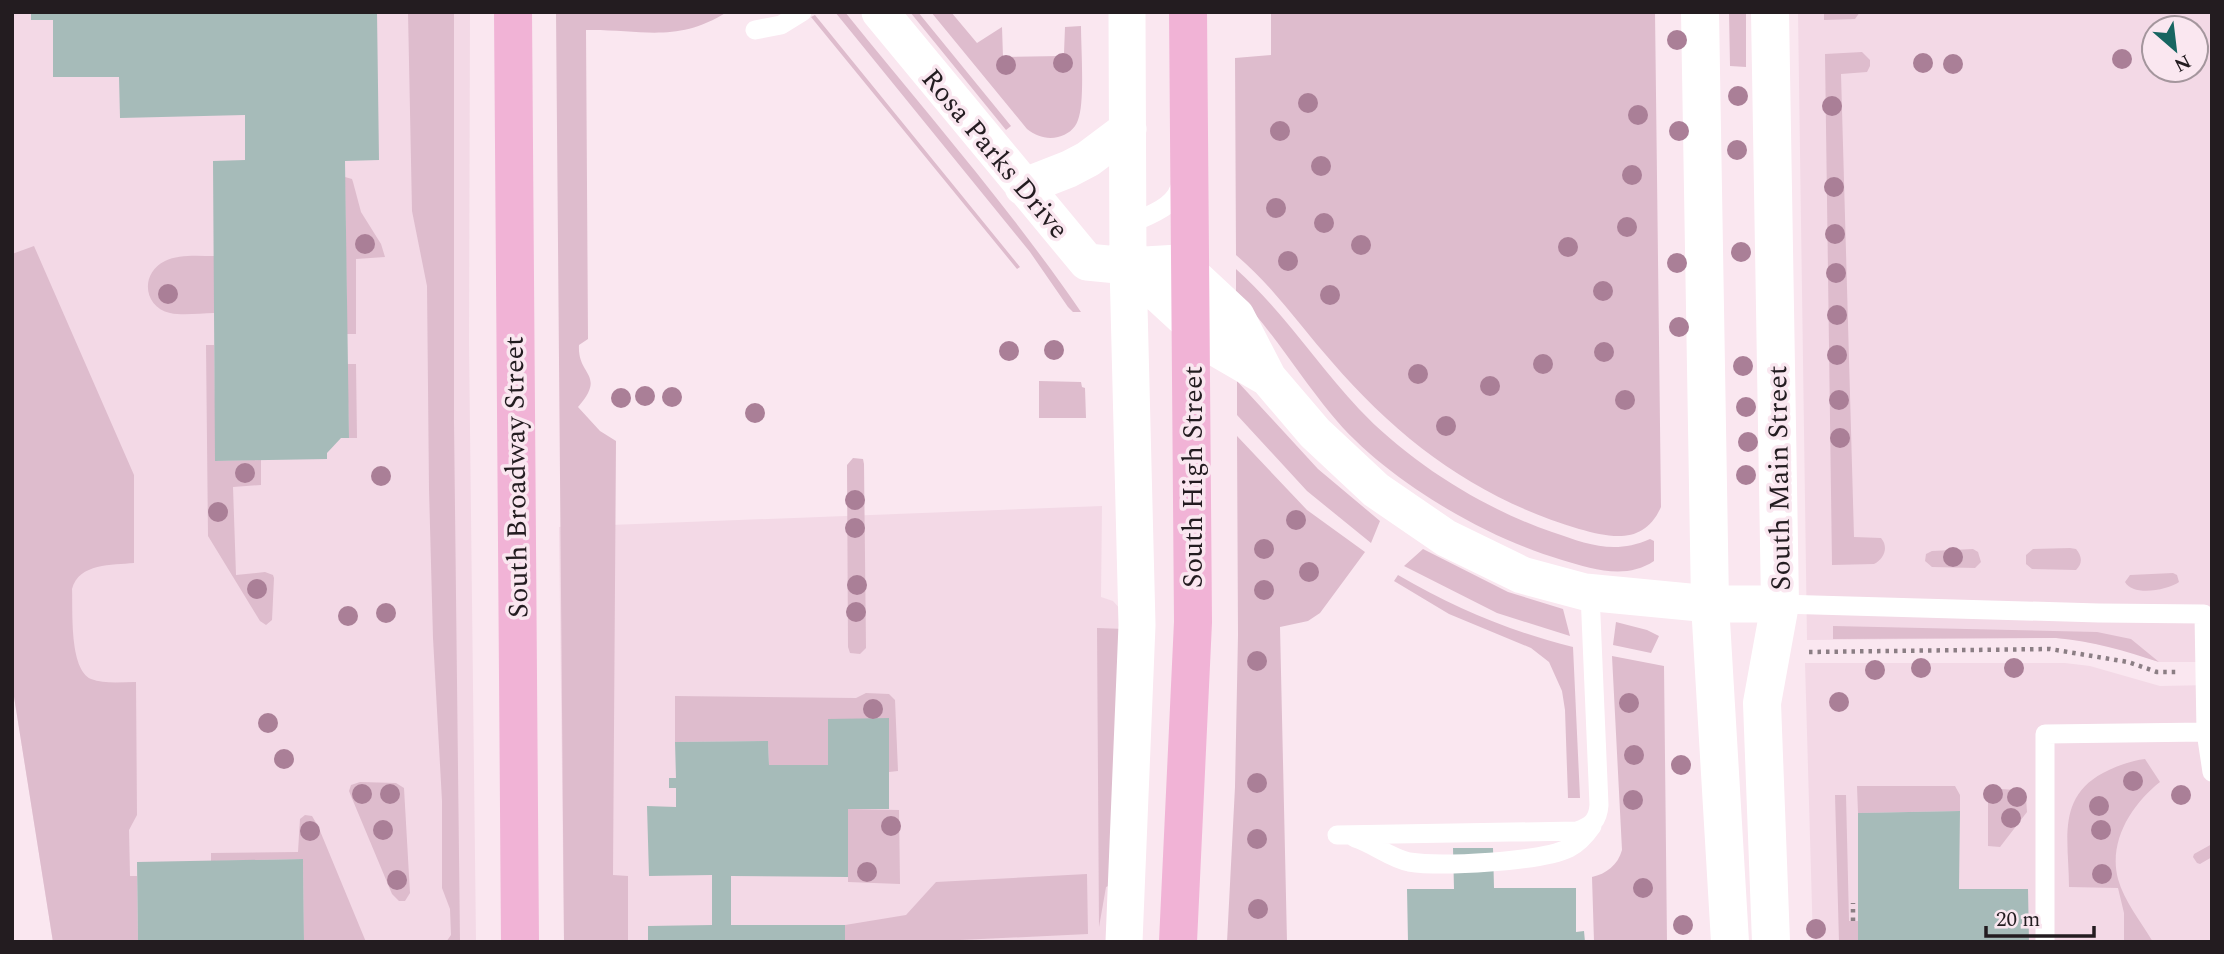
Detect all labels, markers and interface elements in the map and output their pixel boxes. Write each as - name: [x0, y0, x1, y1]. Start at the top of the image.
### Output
- north arrow: [2140, 14, 2210, 84]
- text: N: [2169, 46, 2196, 79]
- street label: Rosa Parks Drive: [910, 59, 1079, 249]
- street label: South Broadway Street: [493, 335, 540, 618]
- street label: South Main Street: [1756, 365, 1803, 591]
- street label: South High Street: [1172, 366, 1215, 588]
- scale bar: [1986, 894, 2094, 938]
- text: 20 m: [1996, 904, 2040, 936]

